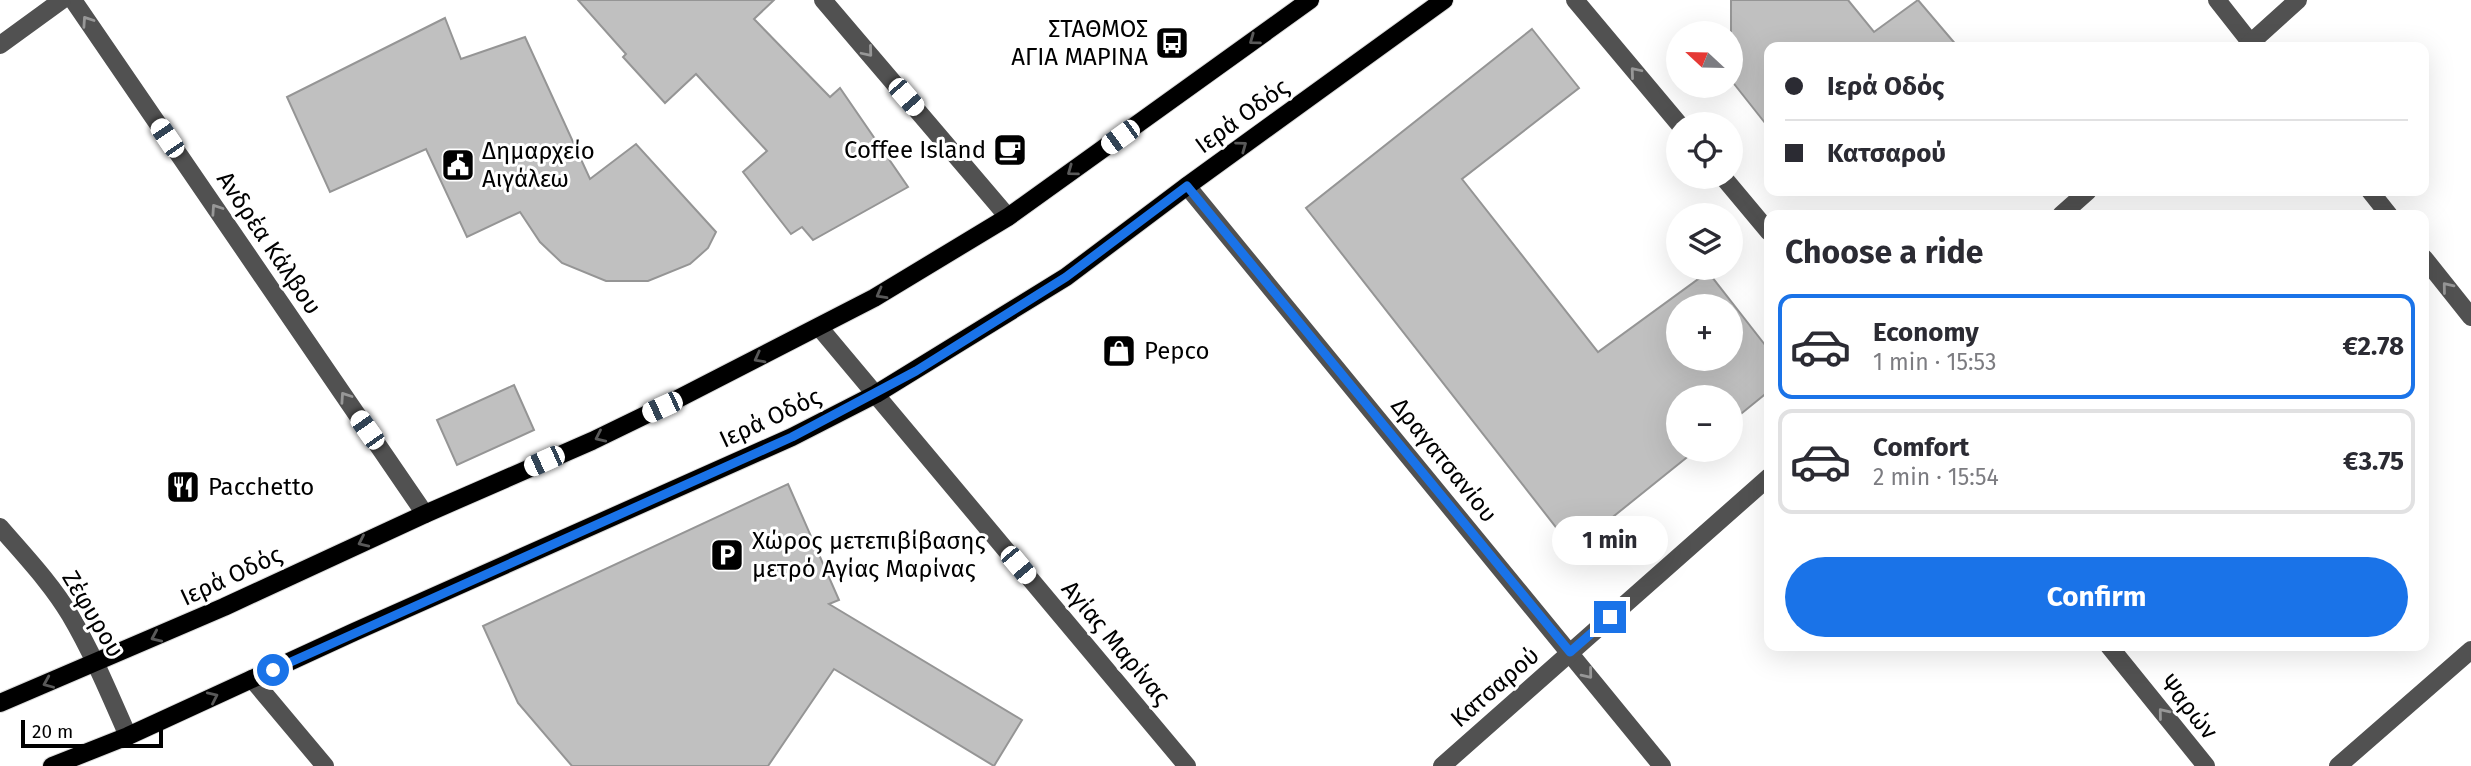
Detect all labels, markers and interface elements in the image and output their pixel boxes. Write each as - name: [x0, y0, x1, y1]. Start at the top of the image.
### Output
- place label: ΣΤΑΘΜΟΣ ΑΓΙΑ ΜΑΡΙΝΑ: [1011, 15, 1148, 71]
- one-way arrow: [83, 16, 96, 29]
- north arrow: [1666, 21, 1743, 98]
- map controls: [1666, 21, 1743, 462]
- bus stop icon: ΣΤΑΘΜΟΣ ΑΓΙΑ ΜΑΡΙΝΑ: [1153, 24, 1191, 62]
- one-way arrow: [1249, 32, 1262, 44]
- one-way arrow: [860, 44, 872, 57]
- one-way arrow: [1631, 67, 1643, 80]
- text: Ιερά Οδός: [1827, 71, 1945, 102]
- street label: Ιερά Οδός: [1190, 73, 1294, 159]
- car: [885, 74, 928, 120]
- button: locate: [1666, 112, 1743, 189]
- car: [147, 115, 188, 161]
- car: [1097, 116, 1144, 158]
- cafe icon: Coffee Island: [991, 131, 1029, 169]
- place label: Coffee Island: [844, 136, 986, 164]
- place label: Δημαρχείο Αιγάλεω: [482, 137, 595, 193]
- text: Κατσαρού: [1827, 138, 1946, 169]
- one-way arrow: [1234, 142, 1247, 154]
- public building icon: Δημαρχείο Αιγάλεω: [439, 146, 477, 184]
- one-way arrow: [1067, 163, 1080, 175]
- street label: Ανδρέα Κάλβου: [211, 166, 327, 320]
- button: layers: [1666, 203, 1743, 280]
- one-way arrow: [212, 204, 224, 217]
- text: Choose a ride: [1785, 233, 1983, 271]
- one-way arrow: [2443, 283, 2456, 295]
- one-way arrow: [876, 286, 888, 299]
- button: +: [1666, 294, 1743, 371]
- icon: car: [1789, 315, 1852, 378]
- text: Economy: [1873, 317, 1979, 348]
- text: €2.78: [2342, 331, 2404, 362]
- shop icon: Pepco: [1100, 332, 1138, 370]
- place label: Pepco: [1144, 337, 1210, 365]
- text: 1 min · 15:53: [1873, 348, 1996, 376]
- one-way arrow: [753, 350, 766, 364]
- street label: Ιερά Οδός: [715, 382, 825, 454]
- button: −: [1666, 385, 1743, 462]
- car: [639, 389, 686, 425]
- one-way arrow: [340, 392, 353, 405]
- street label: Δραγατσανίου: [1385, 392, 1503, 528]
- car: [347, 407, 388, 453]
- one-way arrow: [595, 428, 607, 442]
- icon: car: [1789, 430, 1852, 493]
- text: Comfort: [1873, 432, 1969, 463]
- car: [521, 443, 568, 479]
- text: €3.75: [2343, 446, 2404, 477]
- text: 2 min · 15:54: [1873, 463, 1999, 491]
- restaurant icon: Pacchetto: [164, 468, 202, 506]
- place label: Pacchetto: [208, 473, 314, 501]
- callout: 1 min: [1552, 516, 1668, 564]
- text: 1 min: [1582, 526, 1638, 554]
- place label: Χώρος μετεπιβίβασης μετρό Αγίας Μαρίνας: [752, 527, 986, 583]
- one-way arrow: [358, 534, 370, 548]
- parking icon: Χώρος μετεπιβίβασης μετρό Αγίας Μαρίνας: [708, 536, 746, 574]
- street label: Ιερά Οδός: [176, 540, 286, 612]
- car: [997, 542, 1040, 588]
- button: Confirm: [1785, 557, 2408, 637]
- street label: Ζέφυρου: [56, 566, 130, 662]
- street label: Αγίας Μαρίνας: [1056, 575, 1176, 711]
- route end: [1594, 601, 1626, 633]
- one-way arrow: [151, 629, 163, 643]
- street label: Κατσαρού: [1445, 641, 1545, 733]
- route start: [257, 654, 289, 686]
- one-way arrow: [1580, 666, 1592, 679]
- street label: Ψαρών: [2155, 669, 2224, 745]
- one-way arrow: [43, 675, 55, 689]
- one-way arrow: [205, 691, 218, 705]
- one-way arrow: [2159, 708, 2171, 721]
- scale bar: [21, 717, 163, 749]
- text: 20 m: [32, 720, 73, 743]

